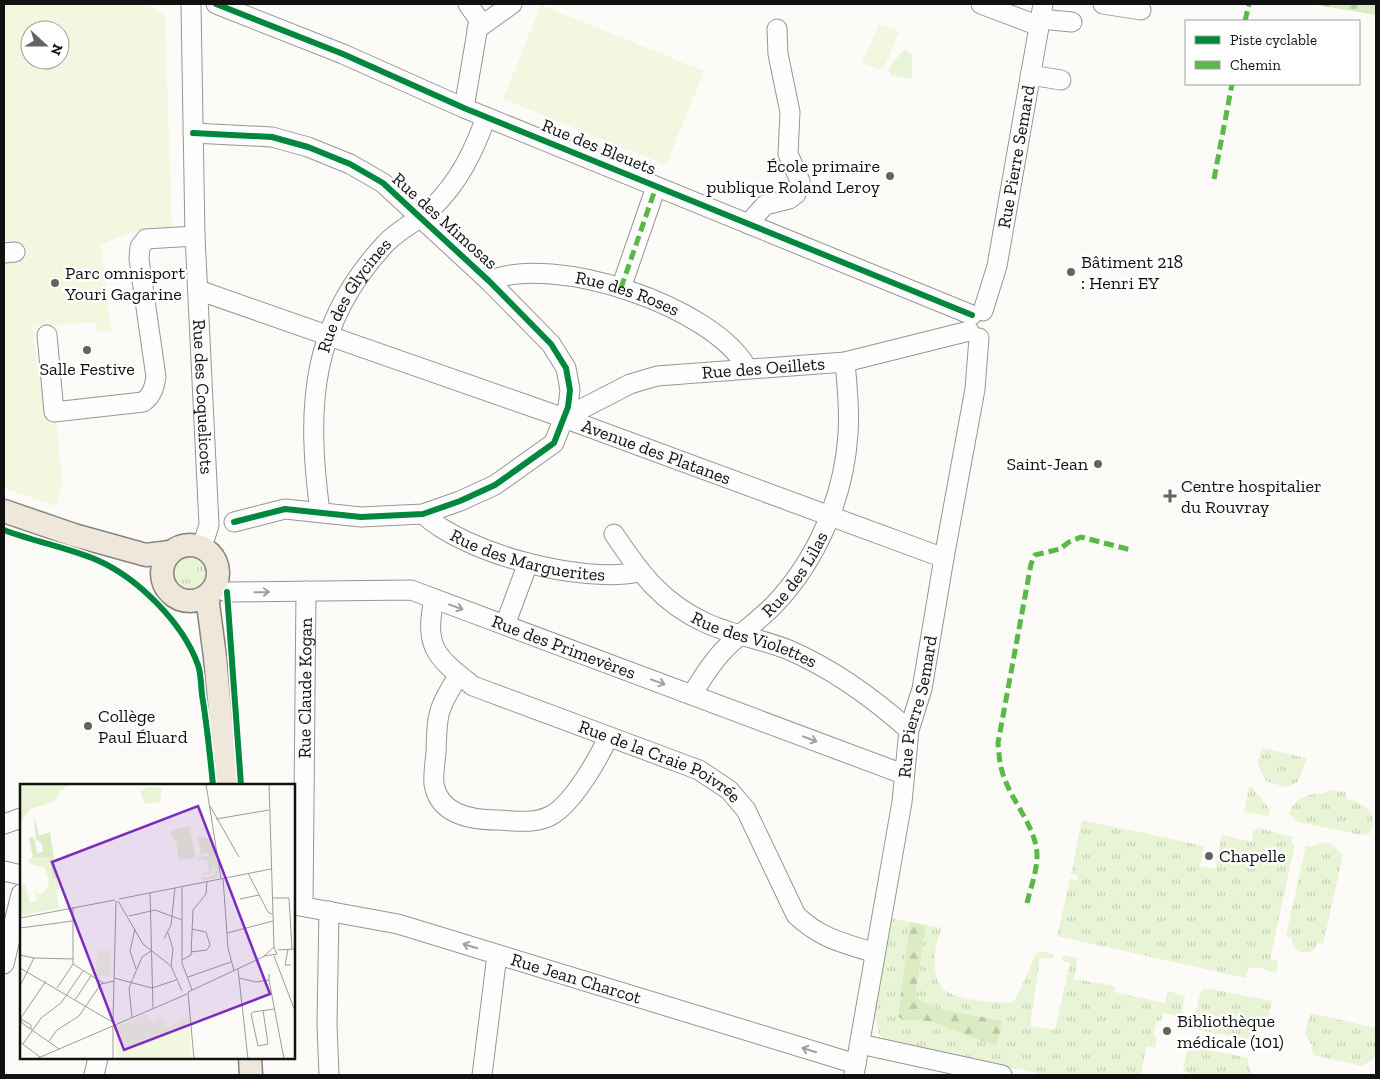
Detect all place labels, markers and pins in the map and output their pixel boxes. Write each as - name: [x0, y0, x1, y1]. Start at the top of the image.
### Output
- place label: École primaire publique Roland Leroy: [706, 155, 881, 198]
- marker: École primaire publique Roland Leroy: [884, 170, 896, 182]
- place label: Bâtiment 218 : Henri EY: [1081, 251, 1183, 294]
- place label: Parc omnisport Youri Gagarine: [64, 262, 186, 305]
- marker: Bâtiment 218 : Henri EY: [1065, 266, 1077, 278]
- marker: Parc omnisport Youri Gagarine: [49, 277, 61, 289]
- marker: Salle Festive: [81, 344, 93, 356]
- place label: Salle Festive: [39, 358, 135, 380]
- place label: Saint-Jean: [1006, 453, 1089, 475]
- marker: Saint-Jean: [1092, 458, 1104, 470]
- place label: Centre hospitalier du Rouvray: [1181, 475, 1322, 518]
- marker: Centre hospitalier du Rouvray: [1163, 489, 1177, 503]
- place label: Collège Paul Éluard: [98, 705, 188, 748]
- marker: Collège Paul Éluard: [82, 720, 94, 732]
- place label: Chapelle: [1219, 845, 1286, 867]
- marker: Chapelle: [1203, 850, 1215, 862]
- place label: Bibliothèque médicale (101): [1177, 1010, 1284, 1053]
- marker: Bibliothèque médicale (101): [1161, 1025, 1173, 1037]

